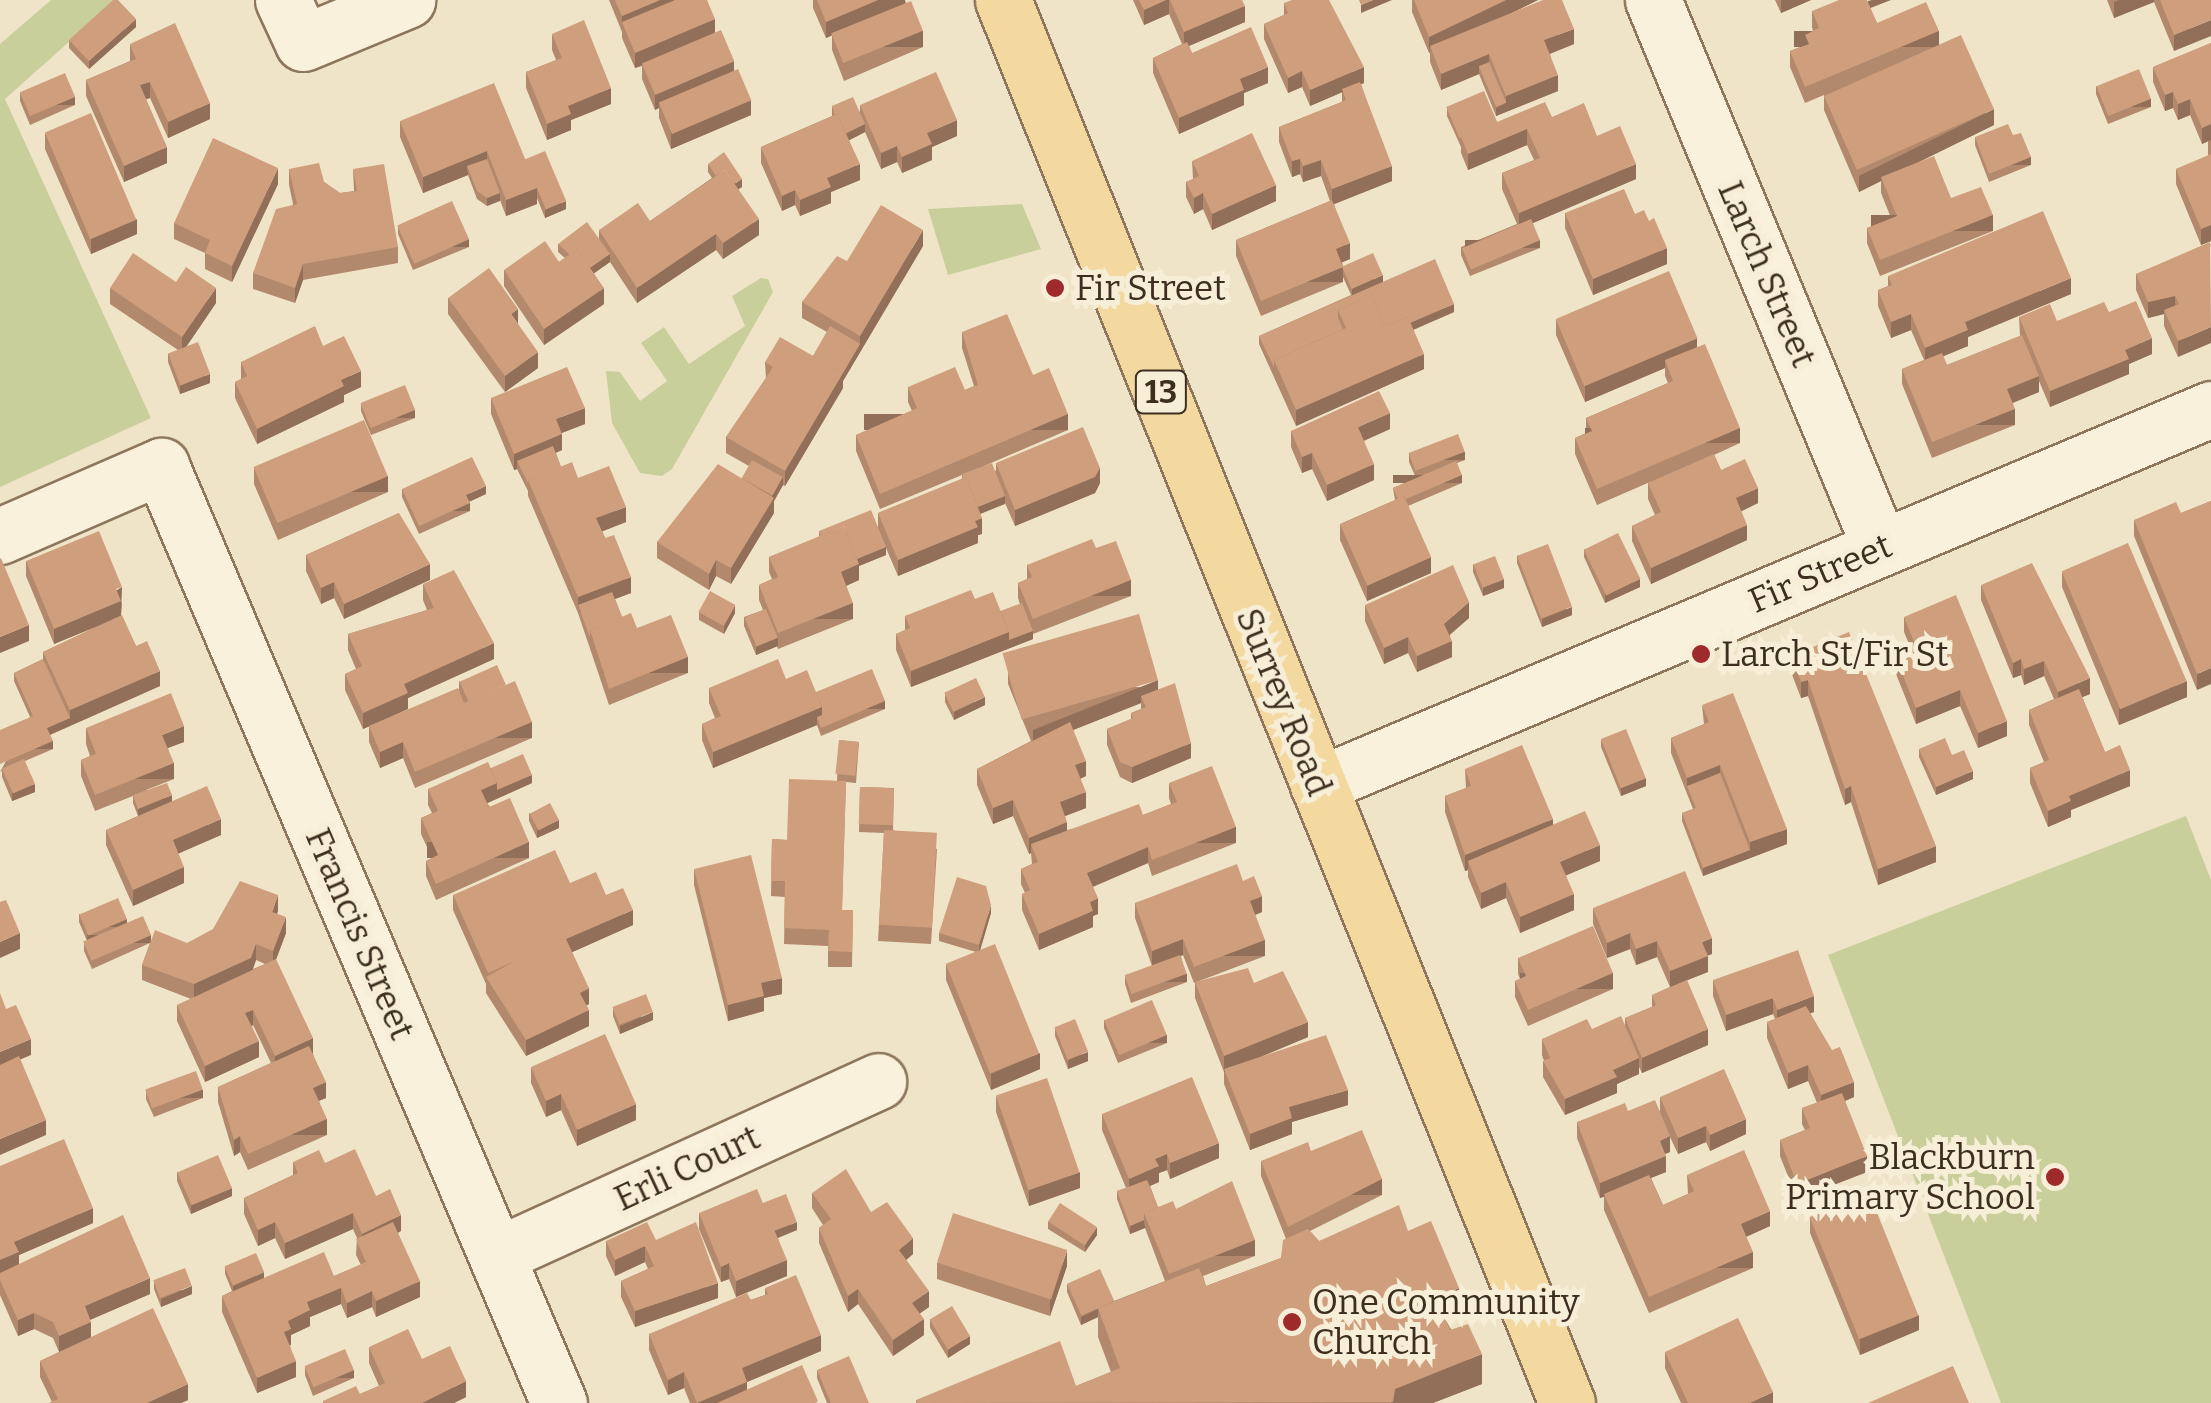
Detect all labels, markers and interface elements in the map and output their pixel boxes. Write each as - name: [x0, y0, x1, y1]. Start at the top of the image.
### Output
- street label: Larch Street: [1709, 175, 1825, 373]
- place label: Fir Street: [1075, 267, 1226, 309]
- marker: Fir Street: [1044, 277, 1066, 299]
- road number: 13: [1134, 365, 1188, 419]
- street label: Fir Street: [1742, 524, 1898, 622]
- street label: Surrey Road: [1227, 602, 1341, 802]
- place label: Larch St/Fir St: [1721, 633, 1948, 675]
- marker: Larch St/Fir St: [1690, 643, 1712, 665]
- street label: Francis Street: [297, 822, 423, 1046]
- street label: Erli Court: [608, 1116, 766, 1220]
- place label: Blackburn Primary School: [1785, 1136, 2035, 1218]
- marker: Blackburn Primary School: [2044, 1166, 2066, 1188]
- place label: One Community Church: [1312, 1281, 1579, 1363]
- marker: One Community Church: [1281, 1311, 1303, 1333]

